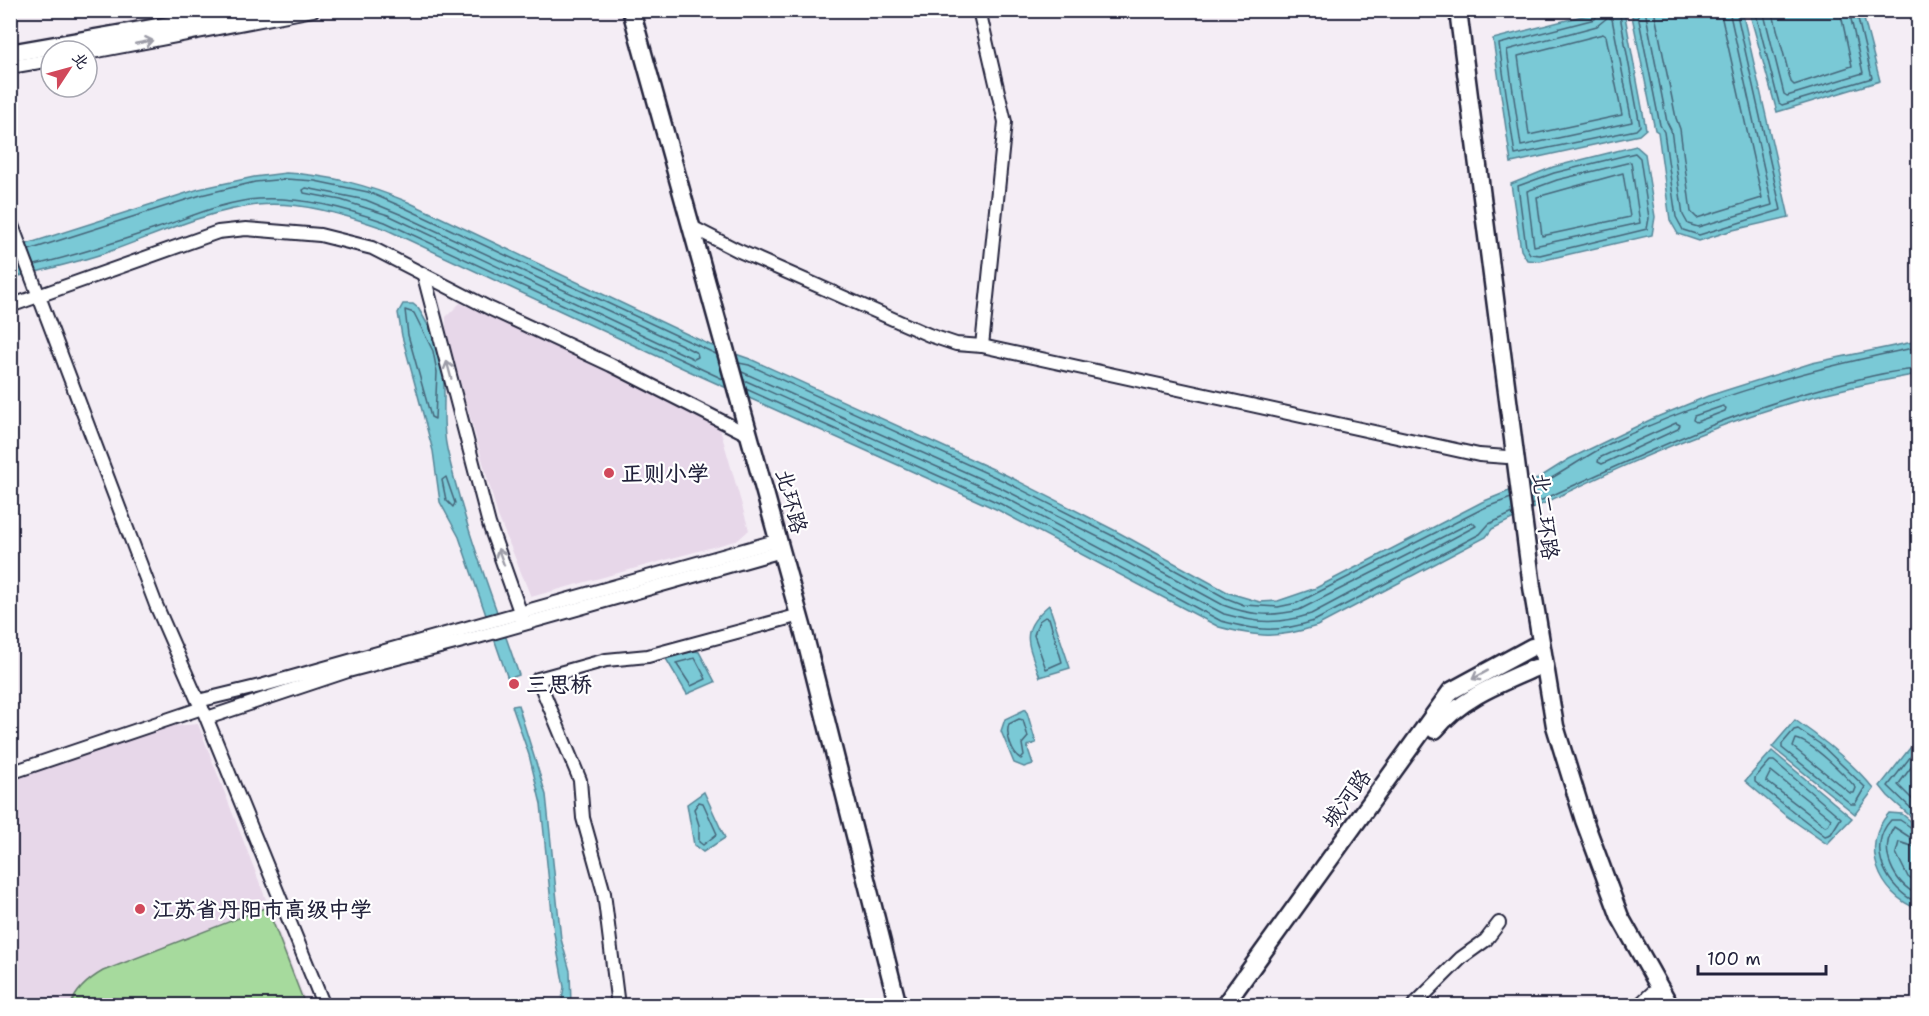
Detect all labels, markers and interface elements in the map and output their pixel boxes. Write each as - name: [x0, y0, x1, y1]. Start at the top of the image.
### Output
- one-way arrow: [134, 36, 154, 47]
- north arrow: [39, 39, 99, 99]
- text: 北: [68, 48, 94, 73]
- one-way arrow: [442, 361, 454, 380]
- place label: 正则小学: [621, 459, 709, 488]
- street label: 北环路: [769, 465, 814, 537]
- marker: 正则小学: [602, 466, 616, 480]
- street label: 北二环路: [1526, 471, 1565, 562]
- one-way arrow: [495, 548, 506, 567]
- place label: 三思桥: [526, 670, 592, 699]
- one-way arrow: [1472, 670, 1490, 681]
- marker: 三思桥: [507, 677, 521, 691]
- street label: 城河路: [1315, 763, 1378, 834]
- place label: 江苏省丹阳市高级中学: [152, 895, 372, 924]
- marker: 江苏省丹阳市高级中学: [133, 902, 147, 916]
- scale bar: [1698, 938, 1826, 976]
- text: 100 m: [1707, 947, 1761, 971]

